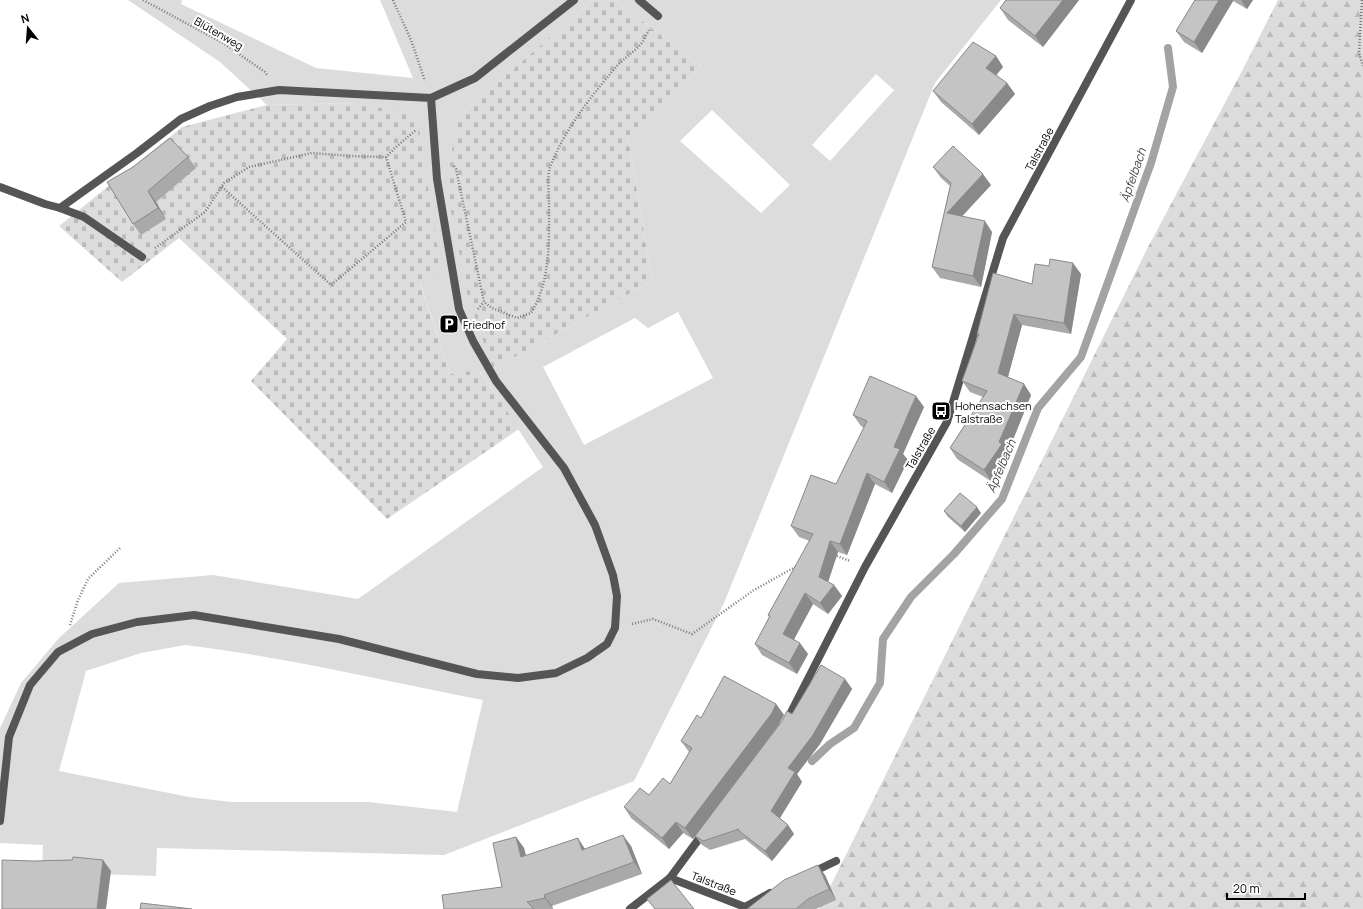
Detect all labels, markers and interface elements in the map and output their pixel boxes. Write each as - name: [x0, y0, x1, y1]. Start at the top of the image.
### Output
- north arrow: [8, 8, 48, 48]
- text: N: [19, 10, 31, 26]
- street label: Blütenweg: [192, 13, 246, 53]
- street label: Talstraße: [1021, 124, 1057, 174]
- water label: Äpfelbach: [1116, 145, 1150, 204]
- parking icon: Friedhof: [438, 313, 460, 335]
- place label: Friedhof: [463, 317, 505, 332]
- place label: Hohensachsen Talstraße: [955, 398, 1031, 426]
- bus stop icon: Hohensachsen Talstraße: [930, 400, 952, 422]
- street label: Talstraße: [902, 423, 939, 472]
- water label: Äpfelbach: [982, 436, 1020, 495]
- street label: Talstraße: [689, 867, 739, 899]
- scale bar: [1227, 875, 1305, 901]
- text: 20 m: [1233, 880, 1260, 897]

